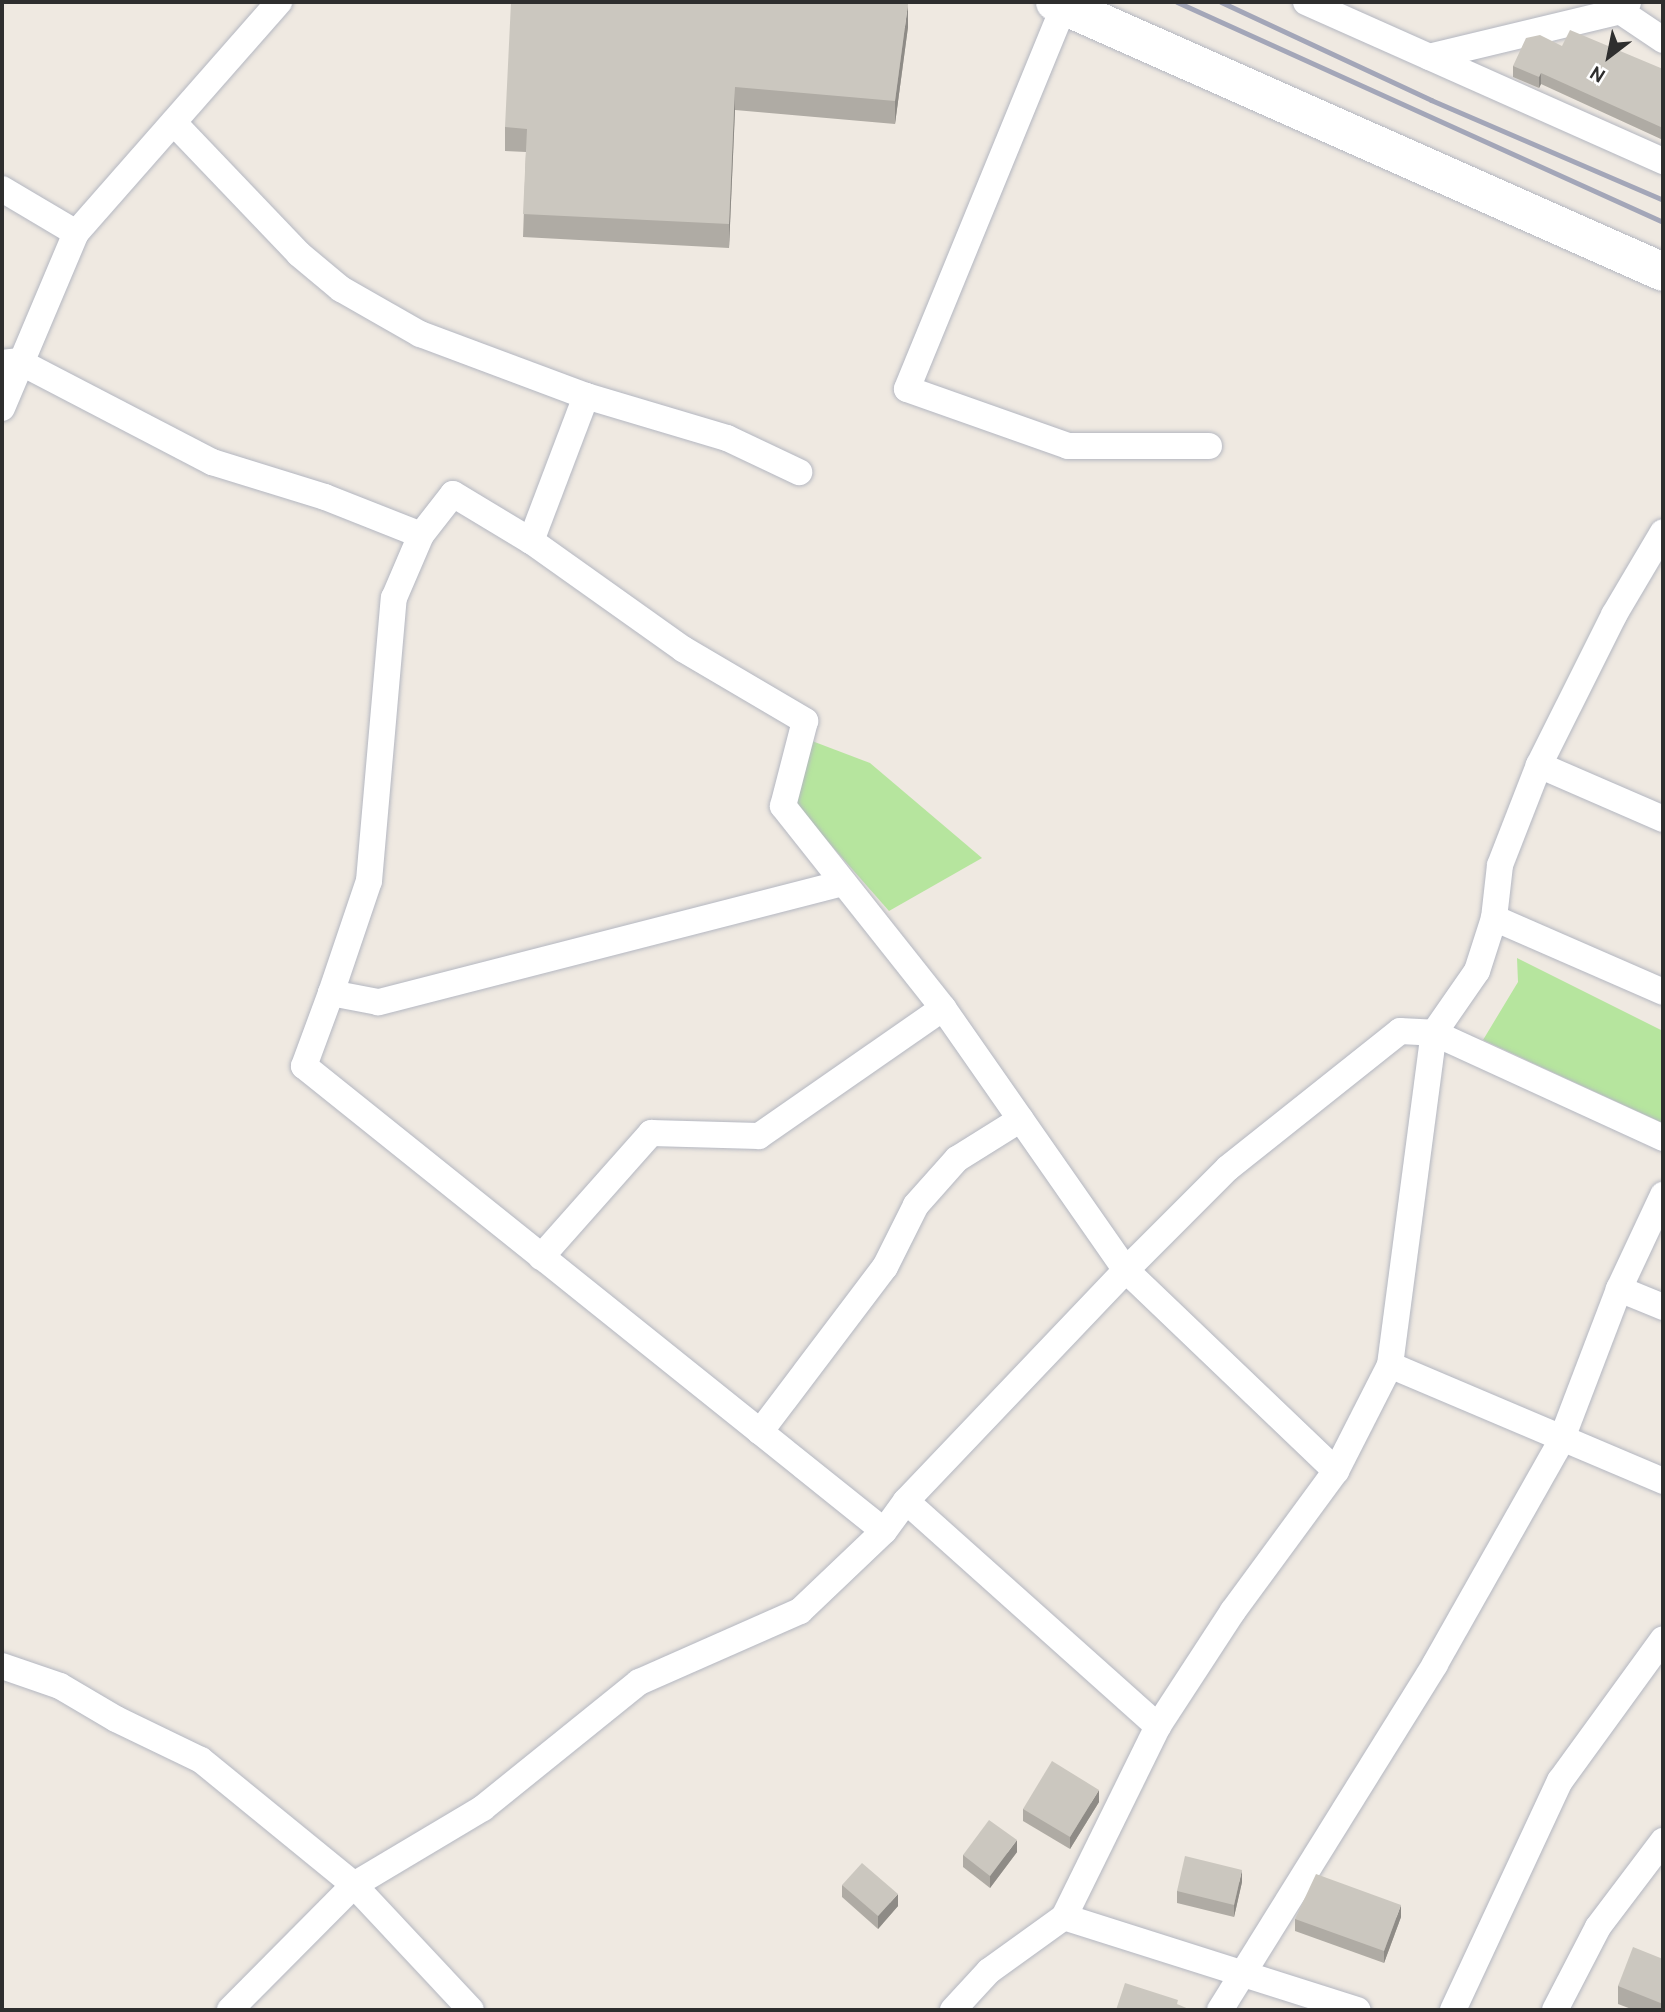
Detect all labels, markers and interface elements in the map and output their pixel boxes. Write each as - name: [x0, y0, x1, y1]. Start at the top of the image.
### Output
- north arrow: [1574, 21, 1644, 91]
- text: N: [1586, 61, 1609, 88]

